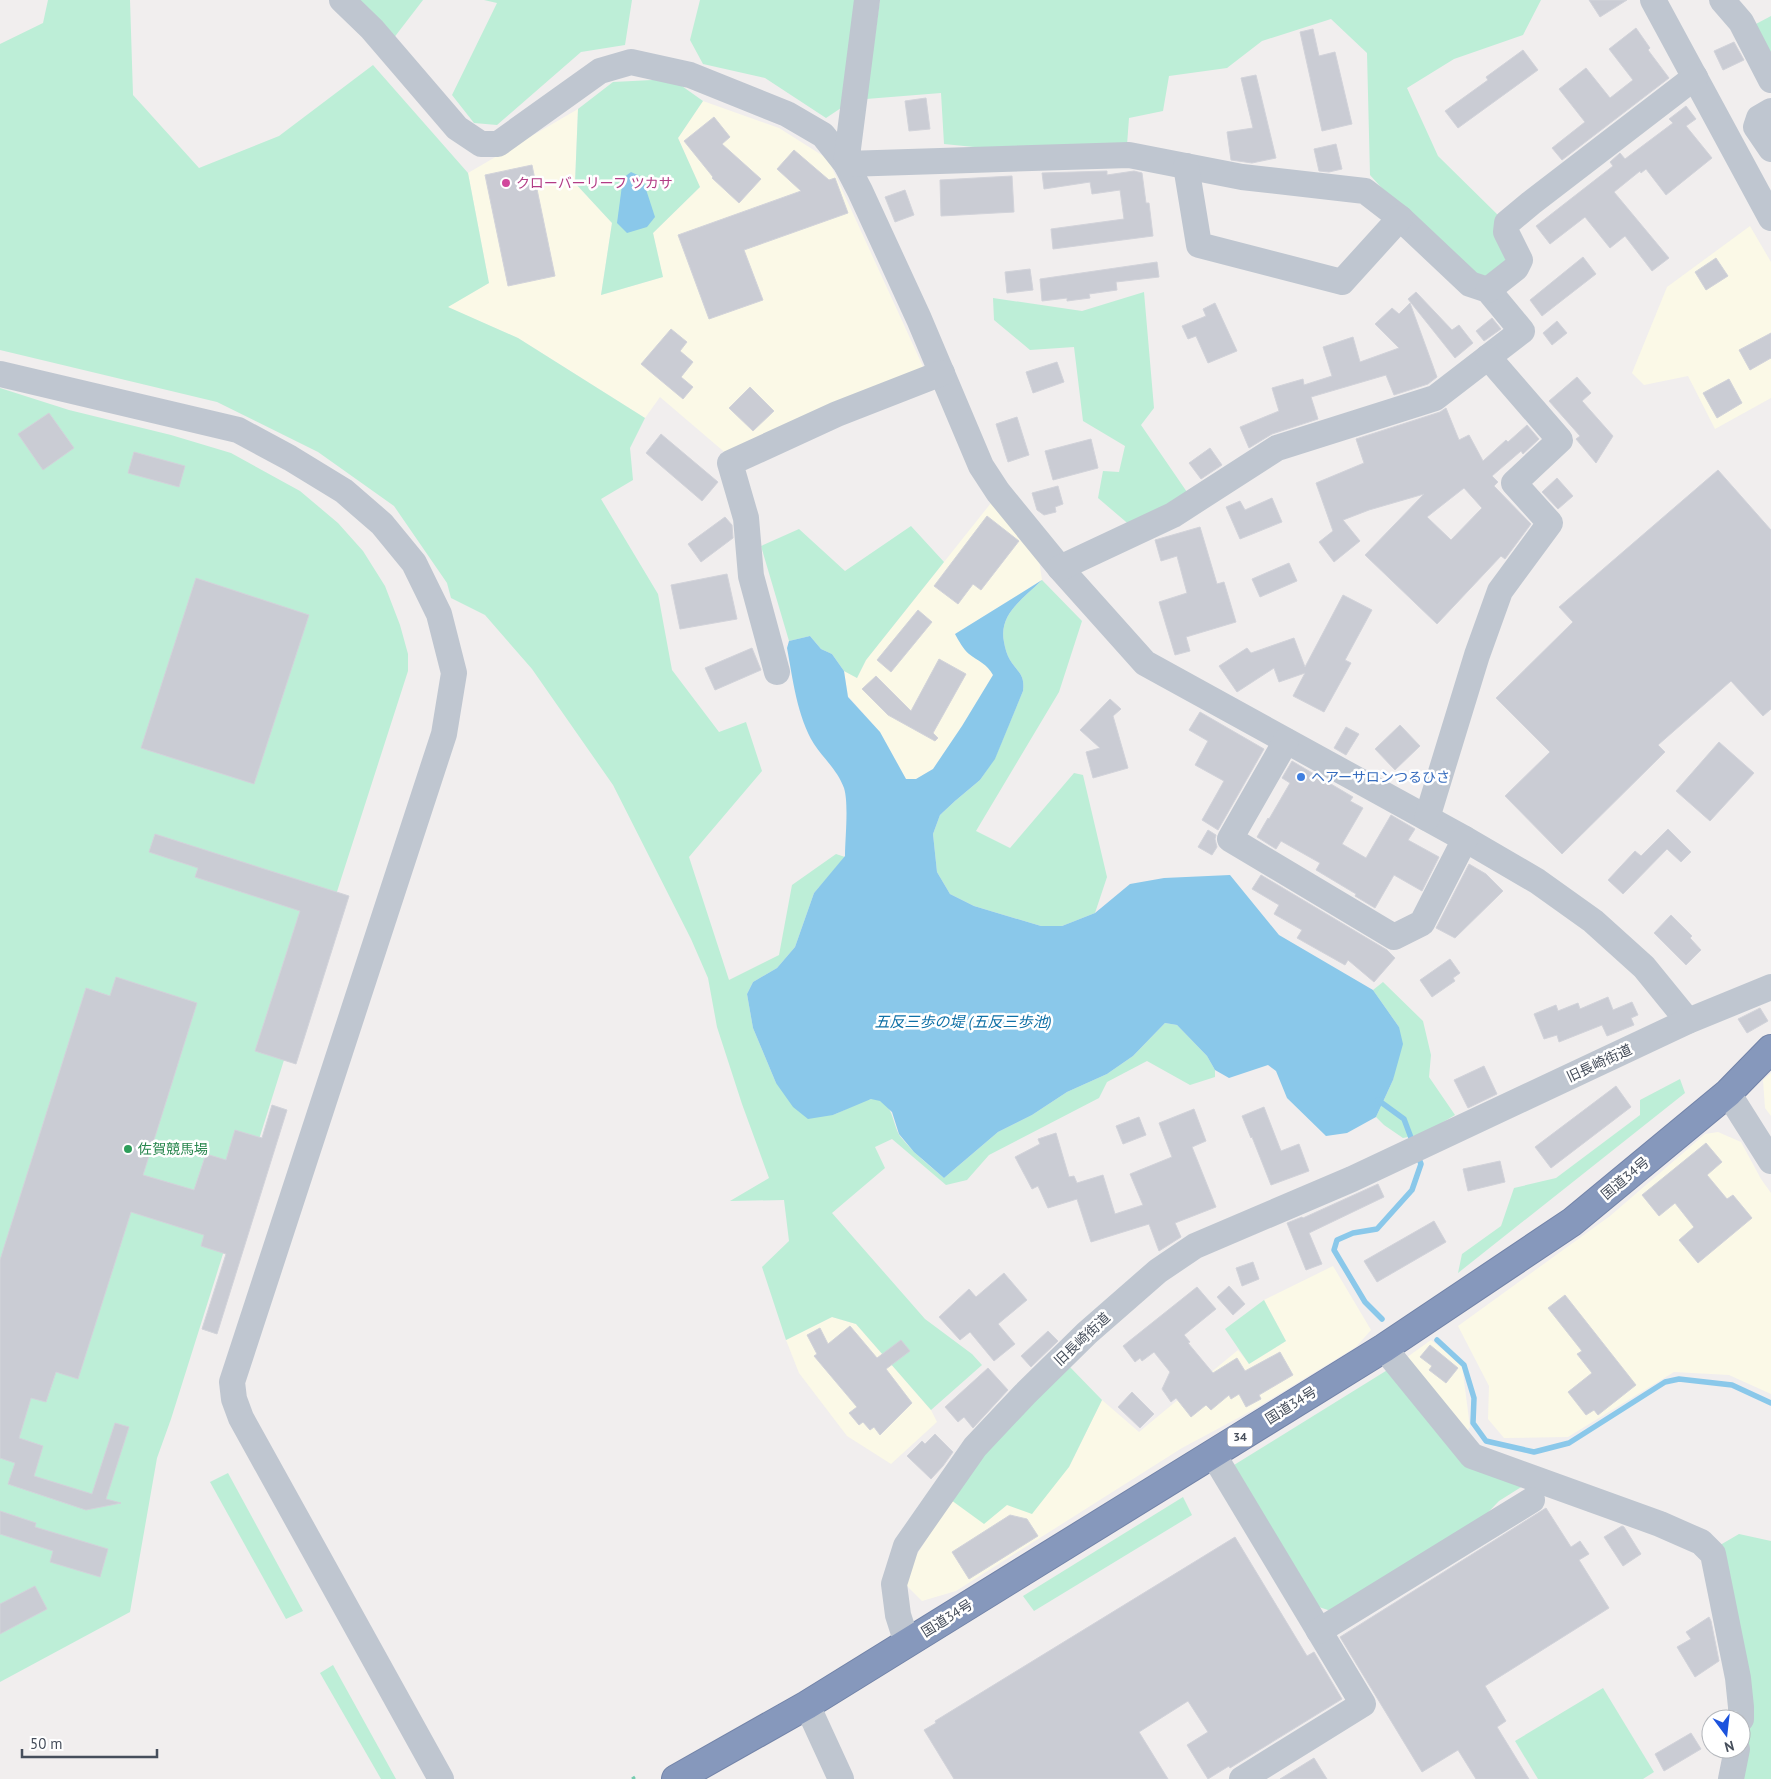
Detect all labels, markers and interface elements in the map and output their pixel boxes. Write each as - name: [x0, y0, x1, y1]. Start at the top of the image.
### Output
- place label: クローバーリーフ ツカサ: [516, 174, 673, 192]
- marker: クローバーリーフ ツカサ: [500, 177, 512, 189]
- place label: ヘアーサロンつるひさ: [1311, 768, 1450, 786]
- marker: ヘアーサロンつるひさ: [1295, 771, 1307, 783]
- water label: 五反三歩の堤 (五反三歩池): [875, 1012, 1052, 1031]
- street label: 旧長崎街道: [1563, 1040, 1635, 1086]
- place label: 佐賀競馬場: [138, 1140, 208, 1158]
- marker: 佐賀競馬場: [122, 1143, 134, 1155]
- street label: 国道34号: [1597, 1153, 1653, 1203]
- street label: 旧長崎街道: [1050, 1309, 1114, 1369]
- street label: 国道34号: [1262, 1382, 1320, 1428]
- road number: 34: [1228, 1428, 1252, 1446]
- street label: 国道34号: [918, 1595, 976, 1641]
- north arrow: [1701, 1709, 1751, 1759]
- scale bar: [22, 1726, 158, 1758]
- text: 50 m: [30, 1734, 63, 1753]
- text: N: [1723, 1737, 1736, 1756]

